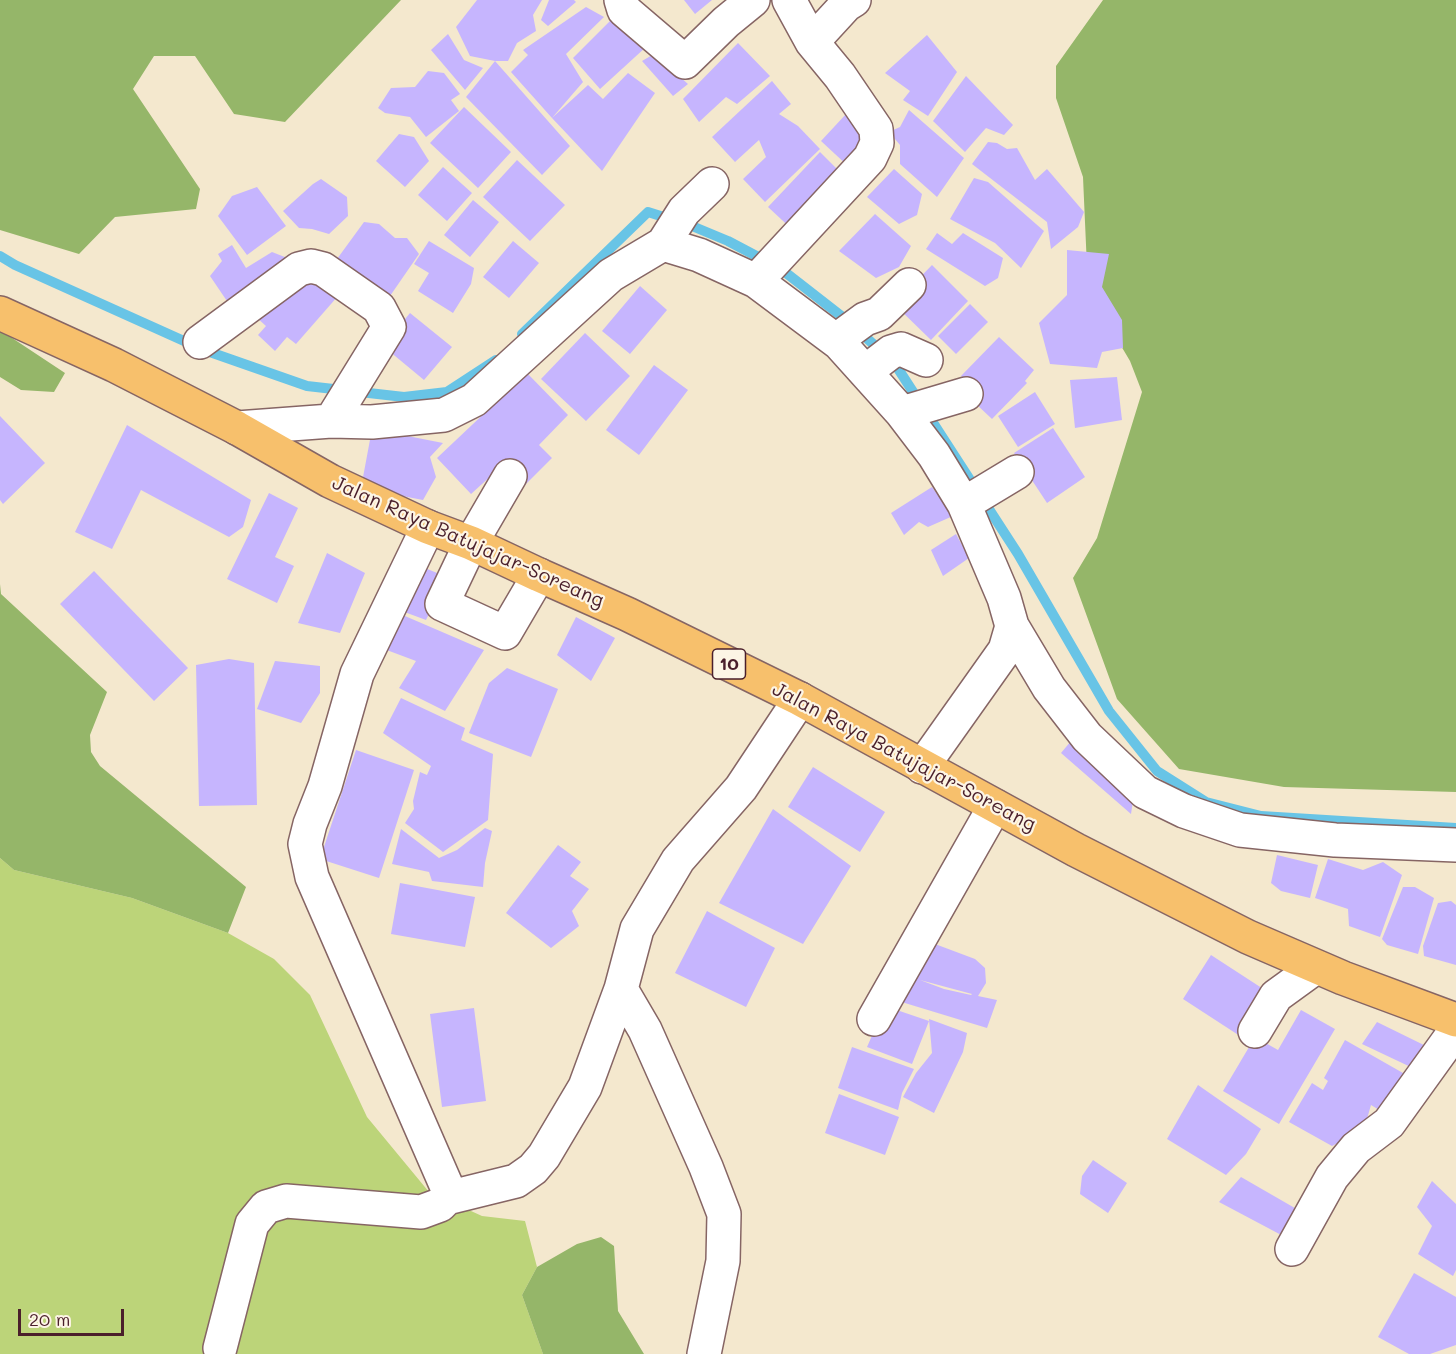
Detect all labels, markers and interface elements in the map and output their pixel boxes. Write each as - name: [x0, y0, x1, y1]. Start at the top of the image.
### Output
- street label: Jalan Raya Batujajar-Soreang: [328, 471, 608, 613]
- road number: 10: [712, 649, 746, 679]
- street label: Jalan Raya Batujajar-Soreang: [768, 677, 1040, 837]
- scale bar: [21, 1297, 128, 1335]
- text: 20 m: [29, 1307, 70, 1331]

